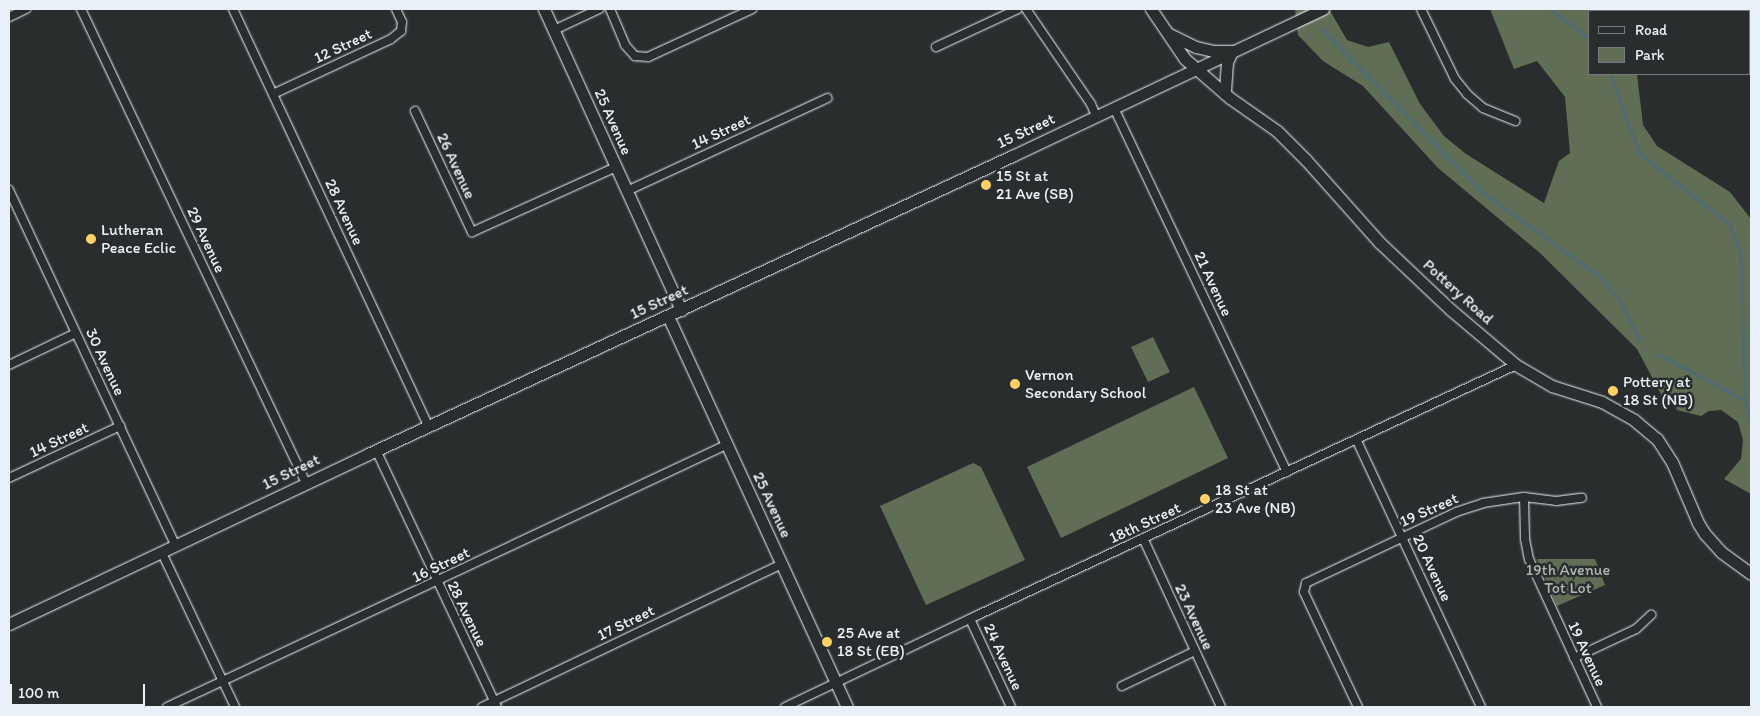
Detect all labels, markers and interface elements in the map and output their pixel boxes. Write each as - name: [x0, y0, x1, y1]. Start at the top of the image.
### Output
- legend: [1588, 10, 1750, 75]
- text: Road: [1635, 21, 1667, 39]
- street label: 12 Street: [311, 24, 375, 68]
- text: Park: [1635, 46, 1665, 64]
- street label: 25 Avenue: [590, 86, 636, 158]
- street label: 15 Street: [994, 109, 1058, 153]
- street label: 14 Street: [688, 110, 754, 154]
- street label: 26 Avenue: [432, 130, 480, 202]
- place label: 15 St at 21 Ave (SB): [996, 166, 1074, 204]
- street label: 28 Avenue: [320, 176, 368, 248]
- marker: 15 St at 21 Ave (SB): [980, 179, 992, 191]
- street label: 29 Avenue: [182, 204, 230, 276]
- place label: Lutheran Peace Eclic: [101, 220, 176, 258]
- marker: Lutheran Peace Eclic: [85, 233, 97, 245]
- street label: 21 Avenue: [1190, 248, 1236, 320]
- street label: Pottery Road: [1419, 256, 1497, 328]
- street label: 15 Street: [627, 280, 691, 324]
- street label: 30 Avenue: [81, 325, 129, 399]
- place label: Vernon Secondary School: [1025, 365, 1146, 403]
- place label: Pottery at 18 St (NB): [1623, 372, 1693, 410]
- marker: Vernon Secondary School: [1009, 378, 1021, 390]
- marker: Pottery at 18 St (NB): [1607, 385, 1619, 397]
- street label: 14 Street: [26, 418, 92, 462]
- street label: 15 Street: [259, 450, 323, 494]
- street label: 25 Avenue: [748, 469, 796, 541]
- place label: 18 St at 23 Ave (NB): [1215, 480, 1296, 518]
- street label: 19 Street: [1397, 489, 1461, 531]
- marker: 18 St at 23 Ave (NB): [1199, 493, 1211, 505]
- street label: 18th Street: [1106, 498, 1184, 548]
- street label: 20 Avenue: [1408, 531, 1456, 605]
- street label: 16 Street: [409, 543, 473, 587]
- park label: 19th Avenue Tot Lot: [1526, 560, 1610, 598]
- street label: 28 Avenue: [443, 578, 491, 650]
- street label: 23 Avenue: [1170, 581, 1218, 653]
- street label: 17 Street: [594, 601, 658, 645]
- street label: 19 Avenue: [1564, 618, 1610, 690]
- street label: 24 Avenue: [979, 620, 1027, 694]
- place label: 25 Ave at 18 St (EB): [837, 623, 905, 661]
- marker: 25 Ave at 18 St (EB): [821, 636, 833, 648]
- scale bar: [12, 674, 148, 706]
- text: 100 m: [18, 684, 59, 702]

